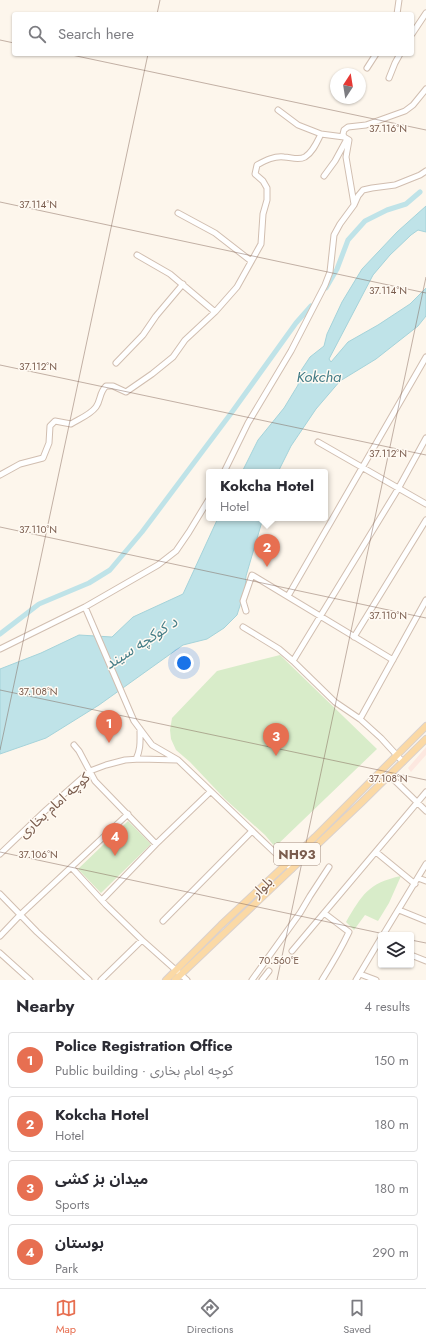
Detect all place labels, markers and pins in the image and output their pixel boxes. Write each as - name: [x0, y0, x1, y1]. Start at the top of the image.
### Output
- pin: 2: [254, 534, 280, 567]
- pin: 1: [96, 710, 122, 743]
- pin: 3: [263, 723, 289, 756]
- pin: 4: [102, 823, 128, 856]

